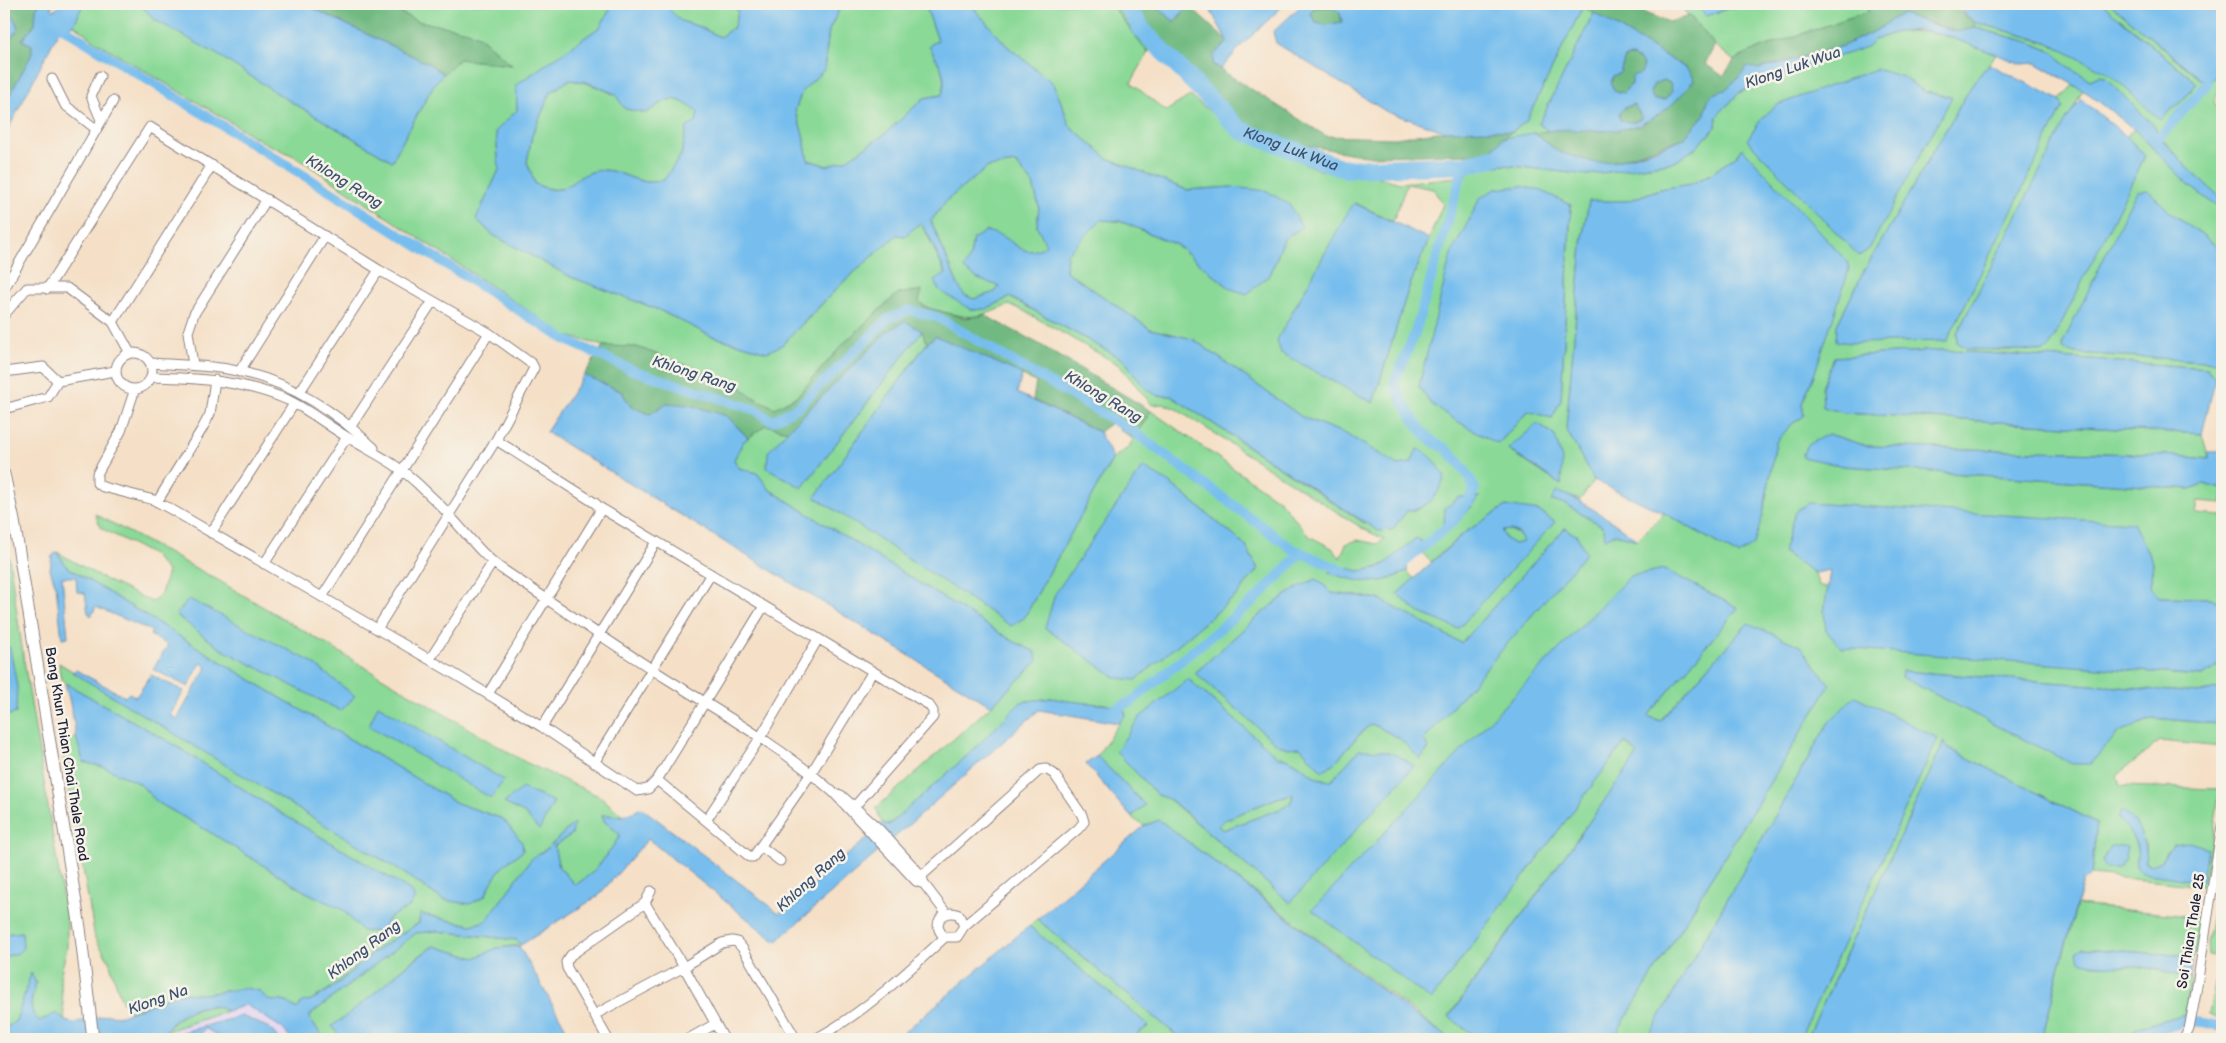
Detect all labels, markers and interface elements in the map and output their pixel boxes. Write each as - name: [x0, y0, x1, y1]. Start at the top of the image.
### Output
- water label: Klong Luk Wua: [1743, 43, 1843, 93]
- water label: Klong Luk Wua: [1241, 123, 1341, 175]
- water label: Khlong Rang: [302, 151, 386, 213]
- water label: Khlong Rang: [650, 352, 739, 397]
- water label: Khlong Rang: [1061, 366, 1146, 428]
- street label: Bang Khun Thian Chai Thale Road: [42, 646, 92, 862]
- water label: Khlong Rang: [772, 844, 850, 916]
- street label: Soi Thian Thale 25: [2174, 872, 2208, 990]
- water label: Khlong Rang: [324, 916, 405, 984]
- water label: Klong Na: [125, 981, 191, 1019]

